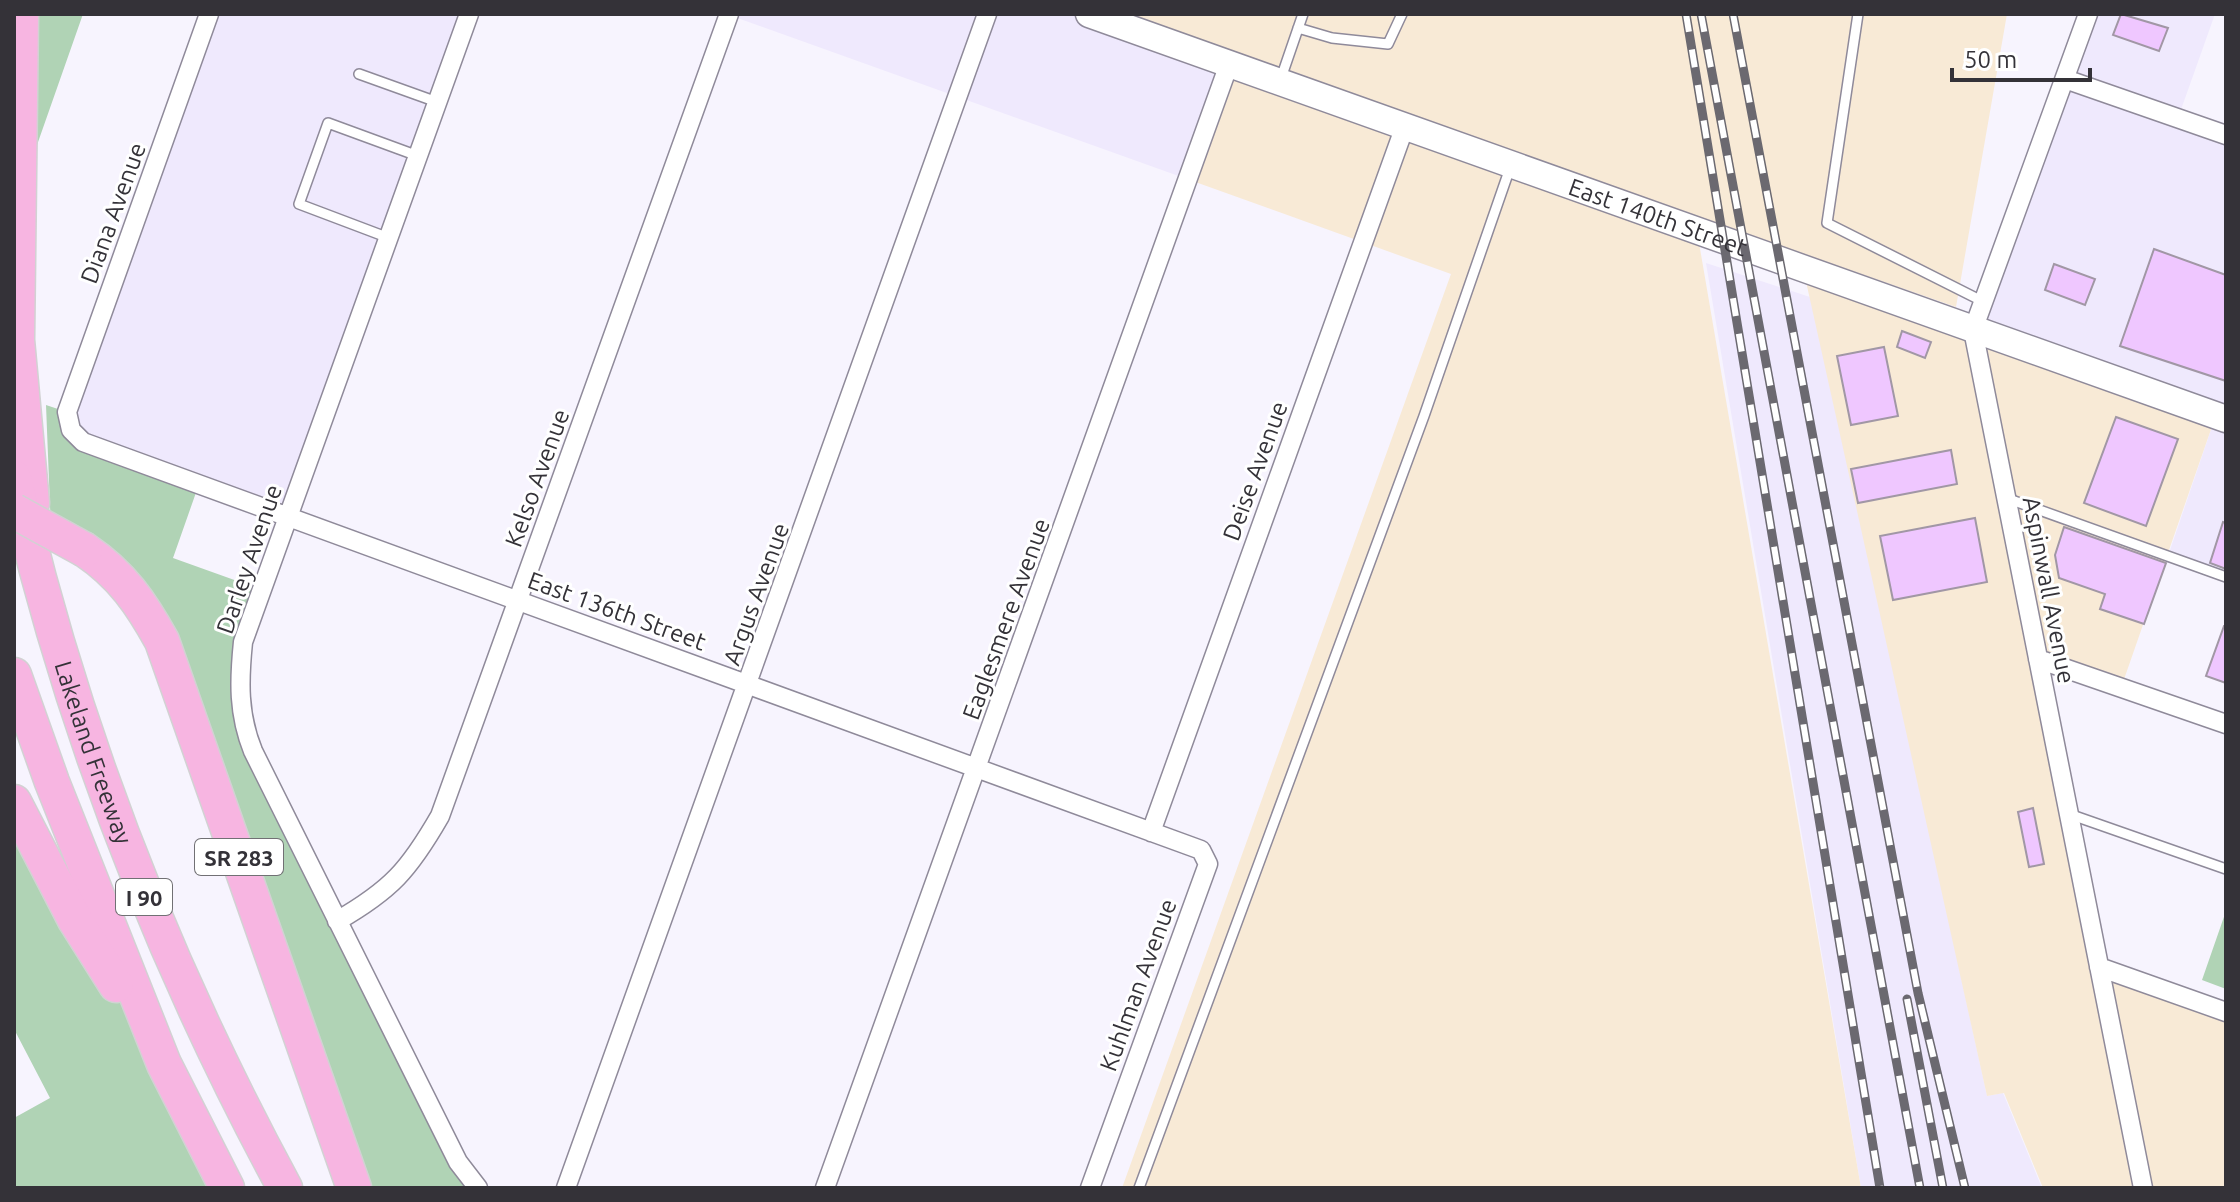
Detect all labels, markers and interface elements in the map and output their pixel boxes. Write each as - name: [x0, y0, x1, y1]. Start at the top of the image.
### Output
- scale bar: [1952, 32, 2090, 82]
- text: 50 m: [1964, 46, 2017, 73]
- street label: Diana Avenue: [75, 139, 151, 287]
- street label: East 140th Street: [1565, 172, 1751, 261]
- street label: Deise Avenue: [1217, 398, 1293, 544]
- street label: Kelso Avenue: [500, 405, 574, 551]
- street label: Darley Avenue: [211, 481, 287, 637]
- street label: Aspinwall Avenue: [2018, 494, 2080, 686]
- street label: Eaglesmere Avenue: [957, 515, 1055, 723]
- street label: Argus Avenue: [718, 519, 794, 669]
- street label: East 136th Street: [524, 566, 710, 656]
- street label: Lakeland Freeway: [50, 658, 138, 848]
- road number: SR 283: [195, 839, 283, 875]
- road number: I 90: [116, 879, 172, 915]
- street label: Kuhlman Avenue: [1094, 895, 1182, 1075]

